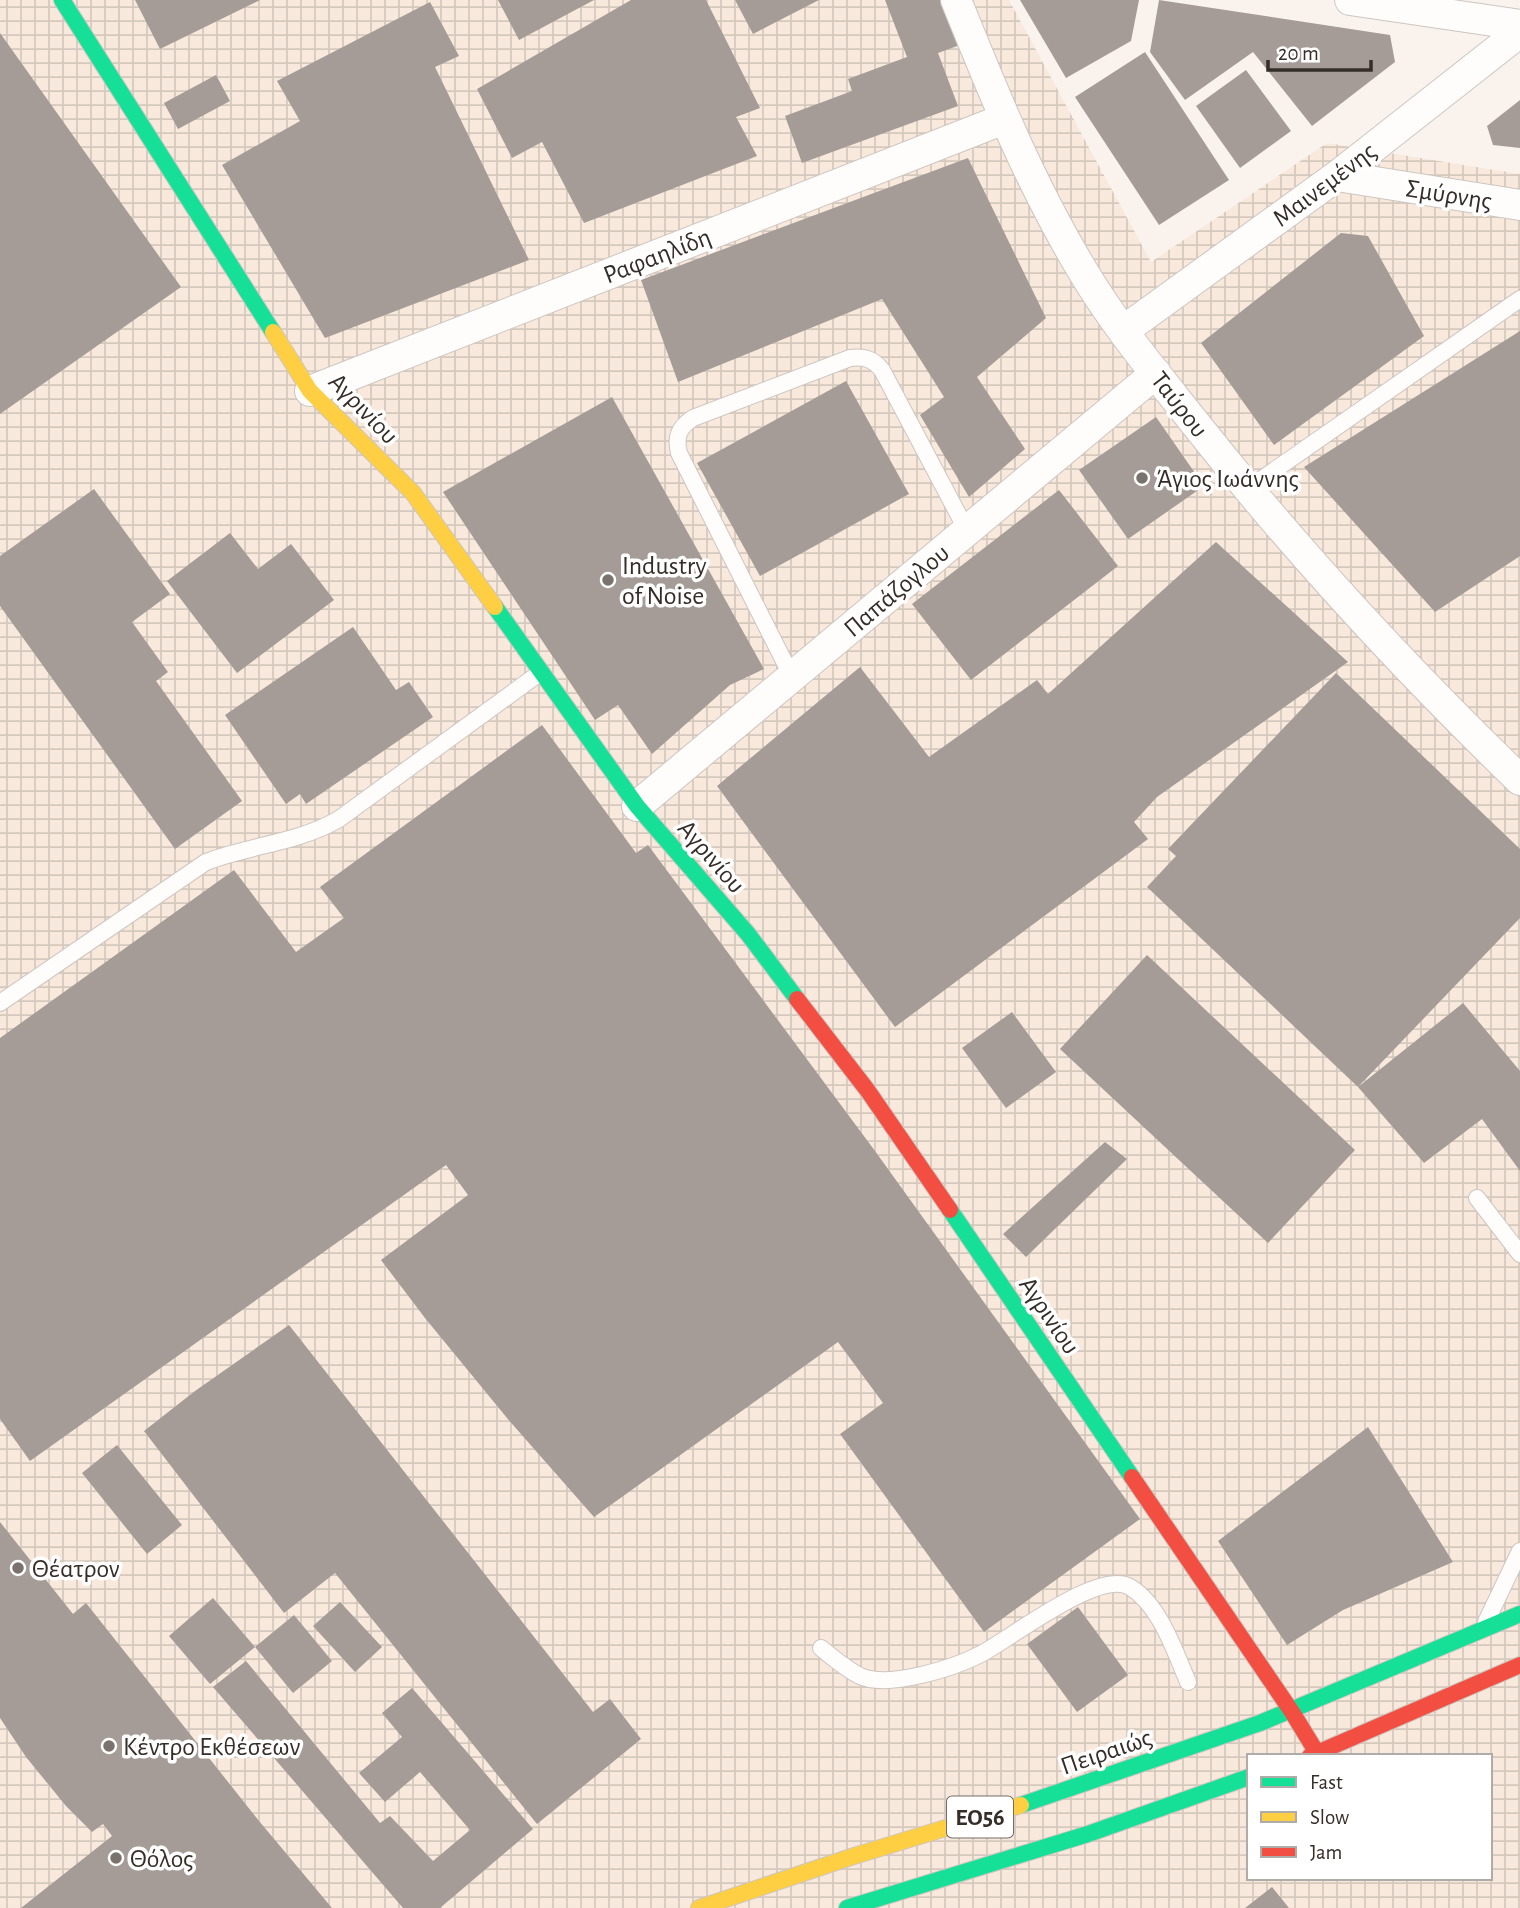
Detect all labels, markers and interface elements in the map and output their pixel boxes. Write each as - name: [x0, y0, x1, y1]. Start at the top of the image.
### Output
- scale bar: [1268, 28, 1371, 72]
- text: 20 m: [1278, 43, 1319, 64]
- street label: Μαινεμένης: [1268, 138, 1381, 232]
- street label: Σμύρνης: [1404, 175, 1494, 215]
- street label: Ραφαηλίδη: [600, 224, 715, 288]
- street label: Ταύρου: [1146, 367, 1213, 442]
- street label: Αγρινίου: [324, 368, 403, 449]
- place label: Άγιος Ιωάννης: [1156, 466, 1299, 492]
- marker: Άγιος Ιωάννης: [1134, 470, 1150, 486]
- street label: Παπάζογλου: [839, 540, 954, 642]
- place label: Industry of Noise: [622, 553, 707, 609]
- marker: Industry of Noise: [600, 572, 616, 588]
- street label: Αγρινίου: [673, 815, 750, 898]
- street label: Αγρινίου: [1014, 1272, 1084, 1359]
- place label: Θέατρον: [32, 1556, 120, 1582]
- marker: Θέατρον: [10, 1560, 26, 1576]
- street label: Πειραιώς: [1057, 1724, 1155, 1780]
- place label: Κέντρο Εκθέσεων: [123, 1734, 301, 1760]
- marker: Κέντρο Εκθέσεων: [101, 1738, 117, 1754]
- legend: [1247, 1754, 1492, 1880]
- text: Fast: [1310, 1772, 1343, 1793]
- road number: ΕΟ56: [947, 1796, 1013, 1838]
- text: Slow: [1310, 1807, 1349, 1828]
- text: Jam: [1310, 1842, 1342, 1863]
- place label: Θόλος: [130, 1846, 193, 1872]
- marker: Θόλος: [108, 1850, 124, 1866]

